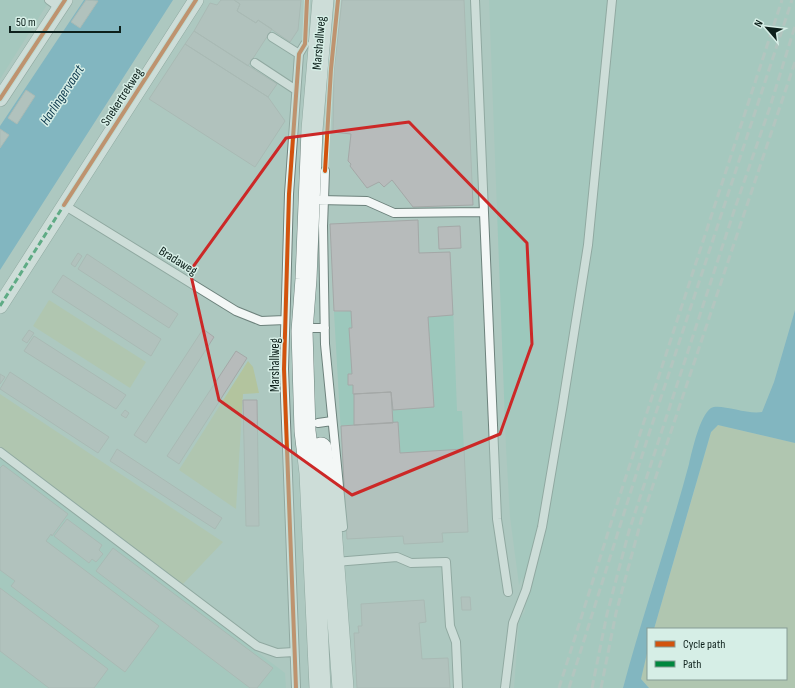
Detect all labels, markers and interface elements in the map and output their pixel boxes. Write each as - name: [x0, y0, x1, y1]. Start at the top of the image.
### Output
- scale bar: [10, 8, 120, 34]
- north arrow: [747, 8, 787, 48]
- text: 50 m: [16, 15, 36, 30]
- street label: Marshallweg: [309, 15, 329, 71]
- text: N: [751, 18, 766, 29]
- water label: Harlingervaart: [36, 61, 88, 128]
- street label: Snekertrekweg: [97, 65, 147, 129]
- street label: Bradaweg: [156, 243, 200, 279]
- street label: Marshallweg: [267, 338, 283, 392]
- legend: [647, 628, 787, 680]
- text: Cycle path: [683, 637, 725, 652]
- text: Path: [683, 657, 701, 672]

